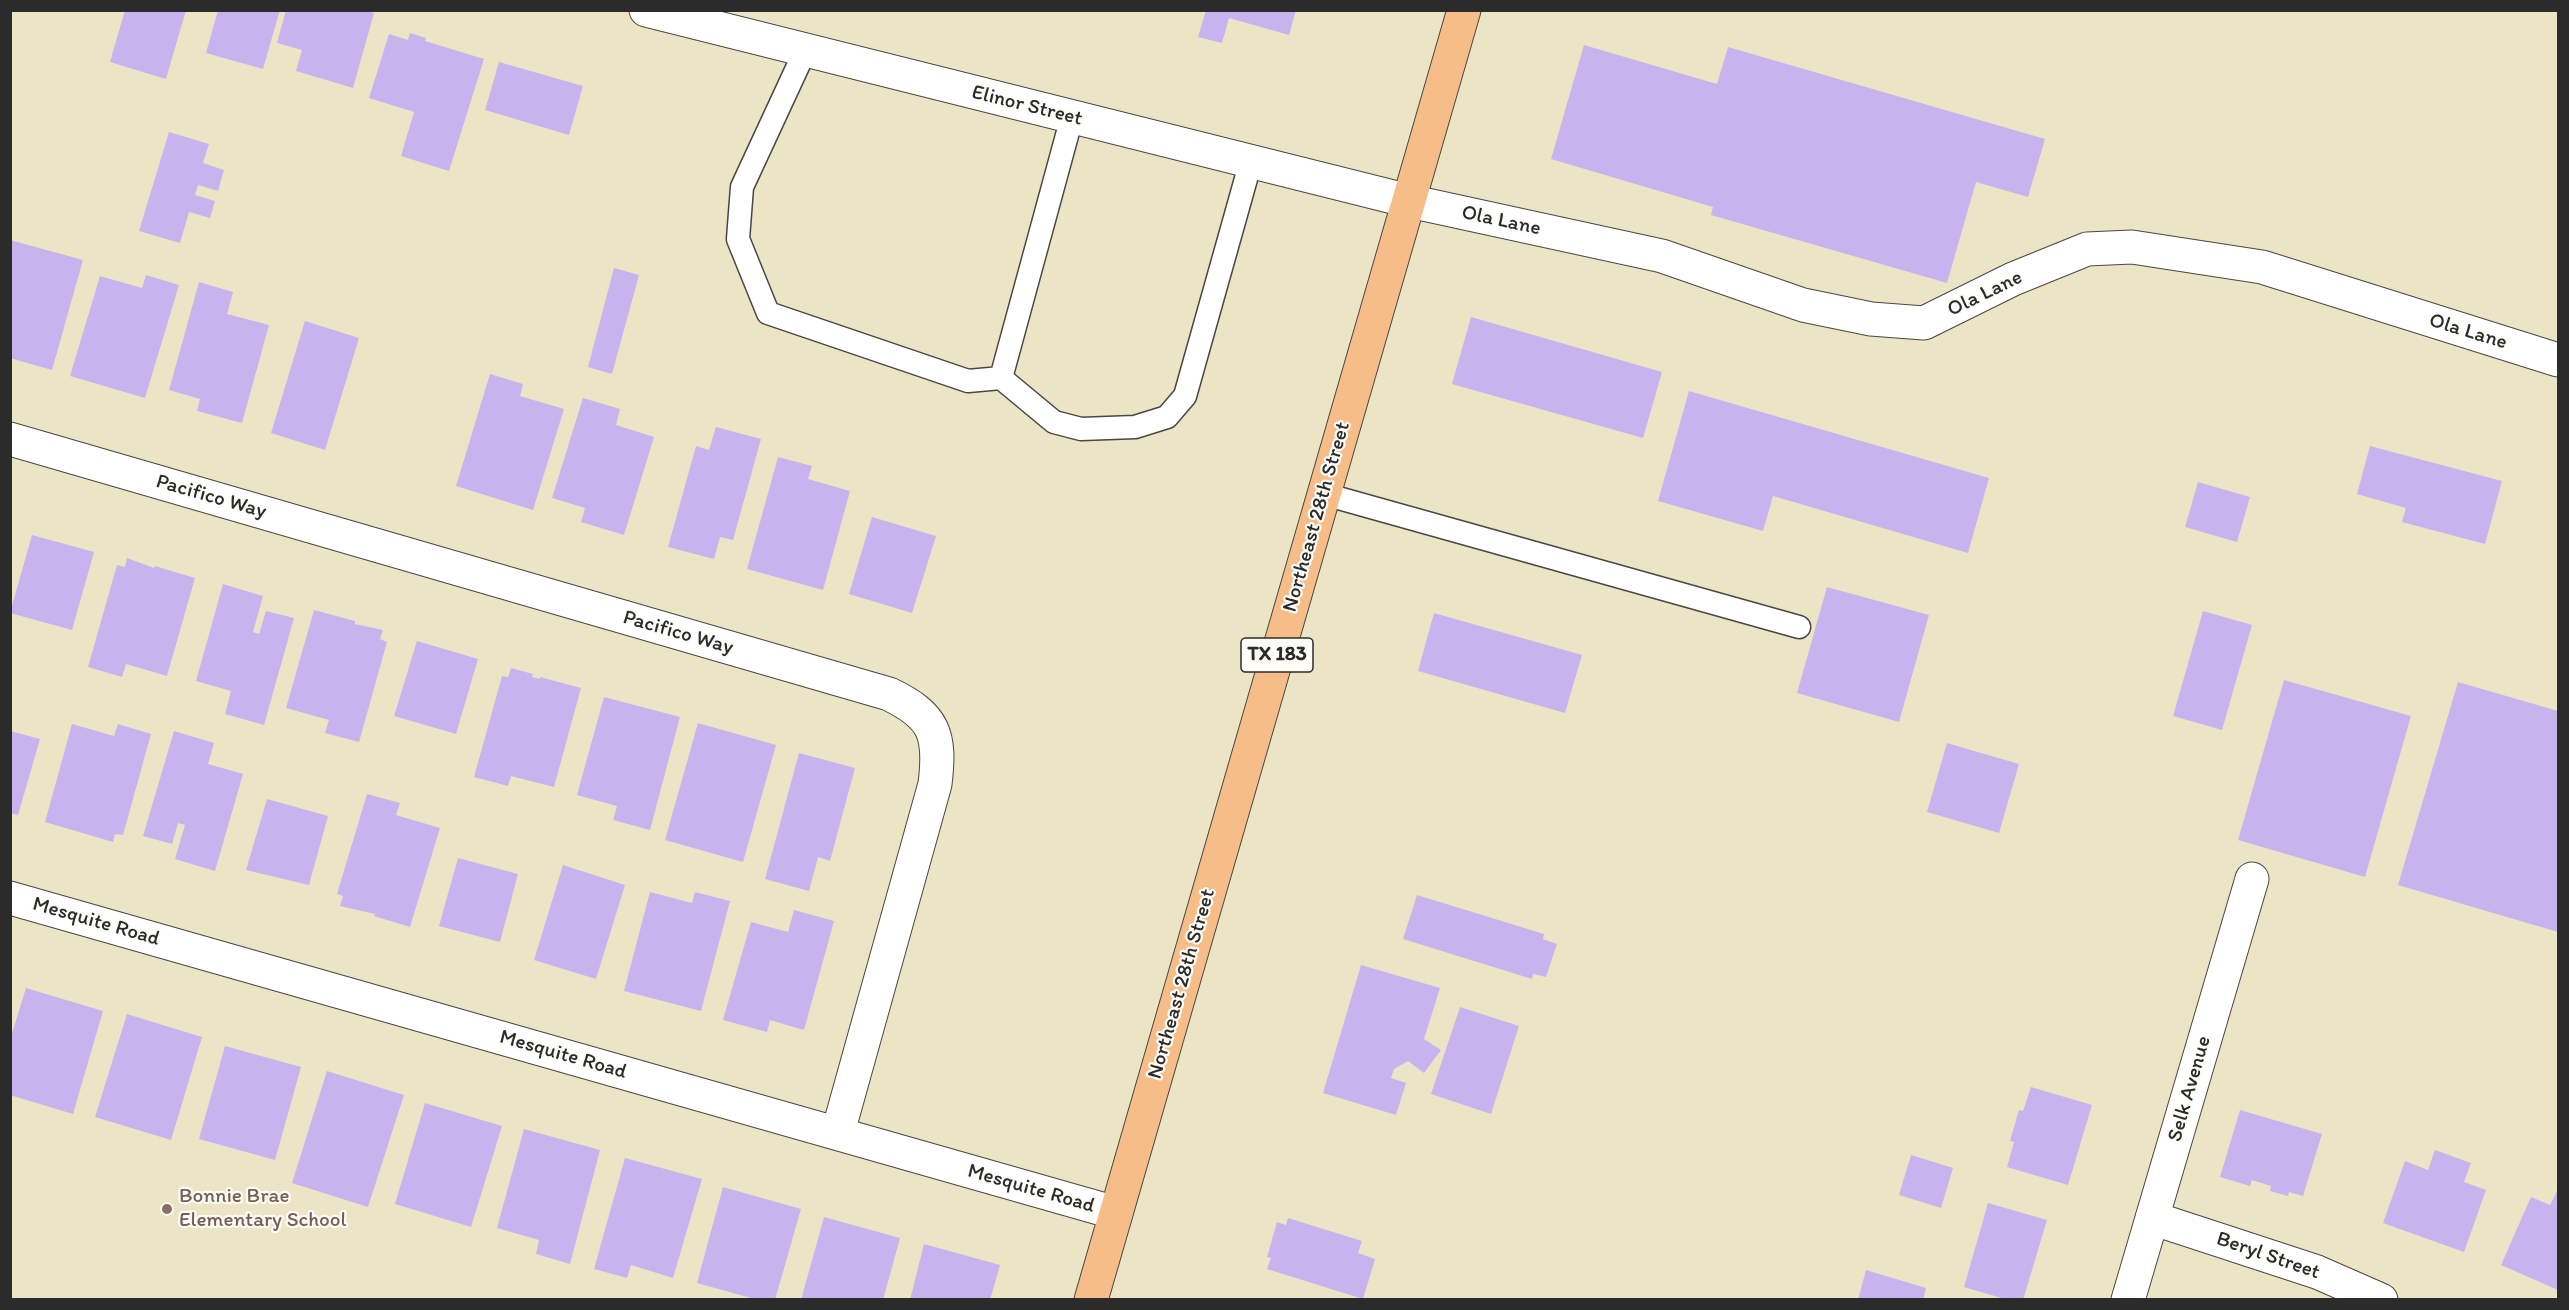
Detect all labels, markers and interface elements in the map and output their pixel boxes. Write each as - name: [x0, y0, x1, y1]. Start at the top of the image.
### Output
- street label: Elinor Street: [969, 80, 1085, 132]
- street label: Ola Lane: [1459, 200, 1543, 242]
- street label: Ola Lane: [1943, 265, 2027, 323]
- street label: Ola Lane: [2426, 308, 2510, 356]
- street label: Northeast 28th Street: [1278, 419, 1356, 615]
- street label: Pacifico Way: [153, 469, 269, 525]
- street label: Pacifico Way: [620, 605, 736, 661]
- road number: TX 183: [1241, 638, 1313, 672]
- street label: Northeast 28th Street: [1143, 886, 1221, 1082]
- street label: Mesquite Road: [29, 892, 163, 952]
- street label: Mesquite Road: [496, 1025, 630, 1085]
- street label: Selk Avenue: [2163, 1033, 2217, 1145]
- street label: Mesquite Road: [964, 1159, 1098, 1219]
- place label: Bonnie Brae Elementary School: [179, 1184, 346, 1234]
- marker: Bonnie Brae Elementary School: [160, 1202, 174, 1216]
- street label: Beryl Street: [2213, 1227, 2323, 1285]

